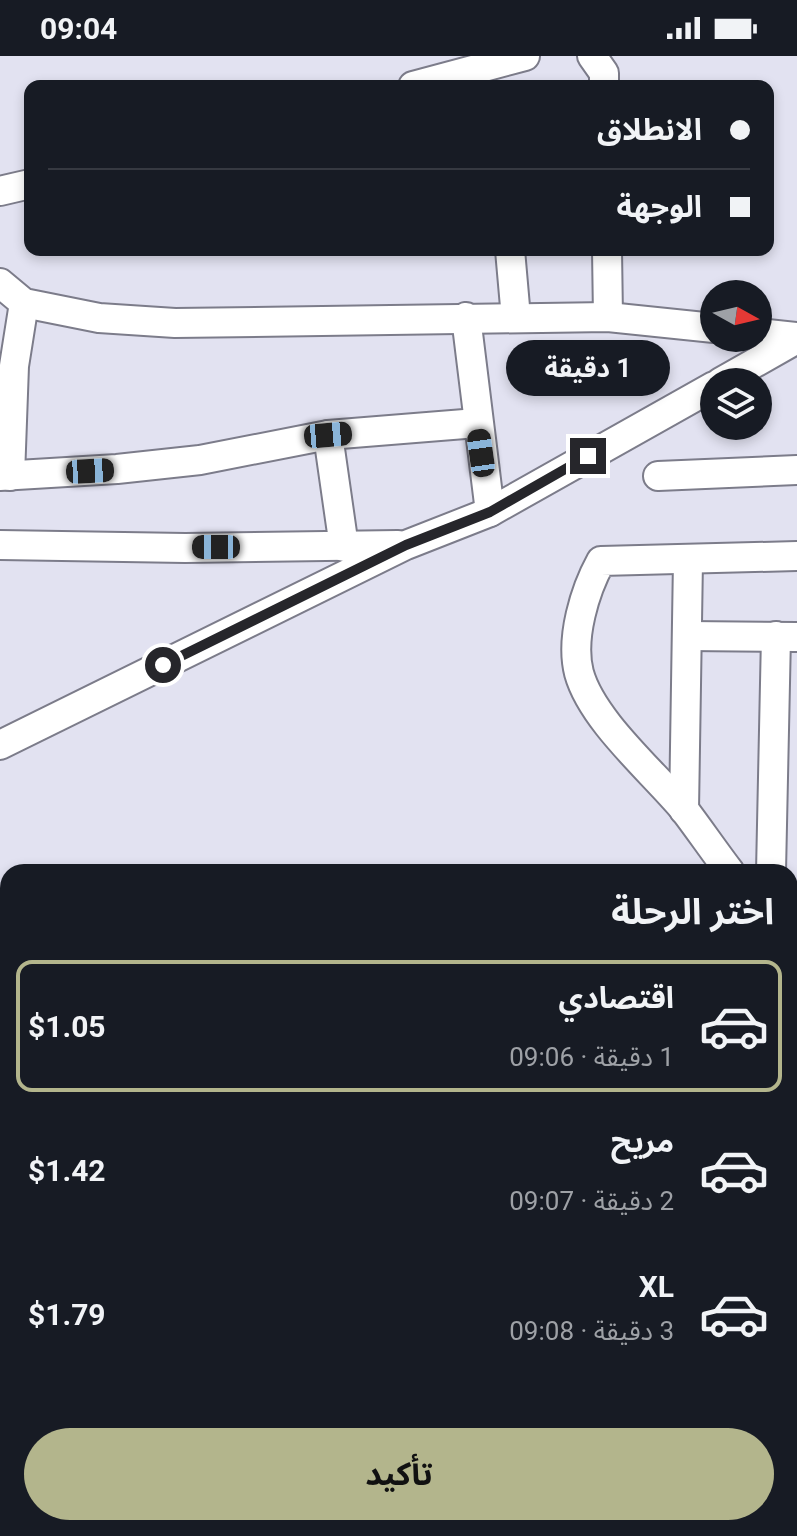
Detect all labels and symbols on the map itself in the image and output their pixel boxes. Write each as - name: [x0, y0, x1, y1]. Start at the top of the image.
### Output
- north arrow: [700, 280, 772, 352]
- callout: 1 دقيقة: [506, 340, 670, 396]
- car: [303, 421, 353, 449]
- car: [466, 428, 496, 478]
- route end: [570, 438, 606, 474]
- car: [65, 458, 115, 484]
- car: [192, 535, 240, 559]
- route start: [145, 647, 181, 683]

